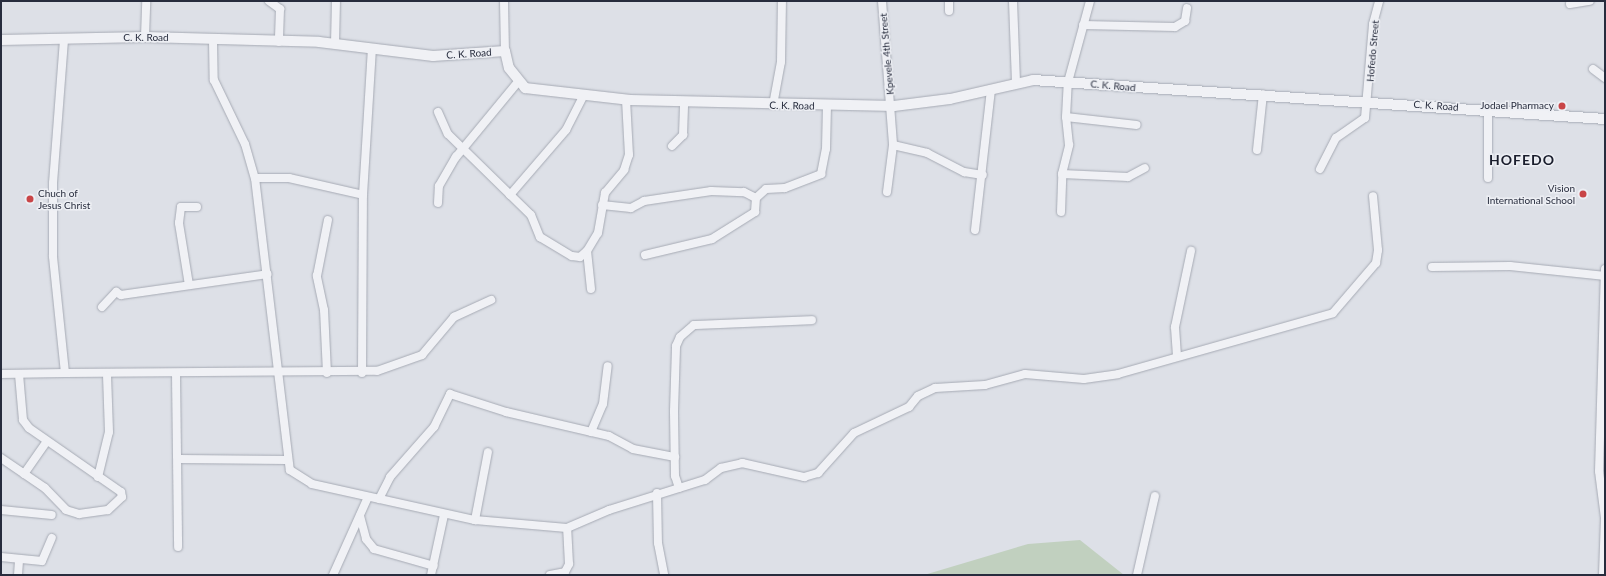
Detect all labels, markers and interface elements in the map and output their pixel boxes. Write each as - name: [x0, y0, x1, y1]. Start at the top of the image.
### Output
- street label: Kpevele 4th Street: [877, 13, 897, 95]
- street label: Hofedo Street: [1364, 20, 1382, 82]
- street label: C. K. Road: [123, 32, 169, 44]
- street label: C. K. Road: [446, 46, 492, 62]
- street label: C. K. Road: [1090, 78, 1136, 94]
- street label: C. K. Road: [1413, 98, 1459, 114]
- street label: C. K. Road: [769, 100, 815, 112]
- place label: Jodael Pharmacy: [1480, 100, 1554, 112]
- marker: Jodael Pharmacy: [1557, 101, 1567, 111]
- district label: HOFEDO: [1489, 152, 1555, 168]
- place label: Vision International School: [1487, 182, 1575, 206]
- place label: Chuch of Jesus Christ: [38, 187, 90, 210]
- marker: Vision International School: [1578, 189, 1588, 199]
- marker: Chuch of Jesus Christ: [25, 194, 35, 204]

